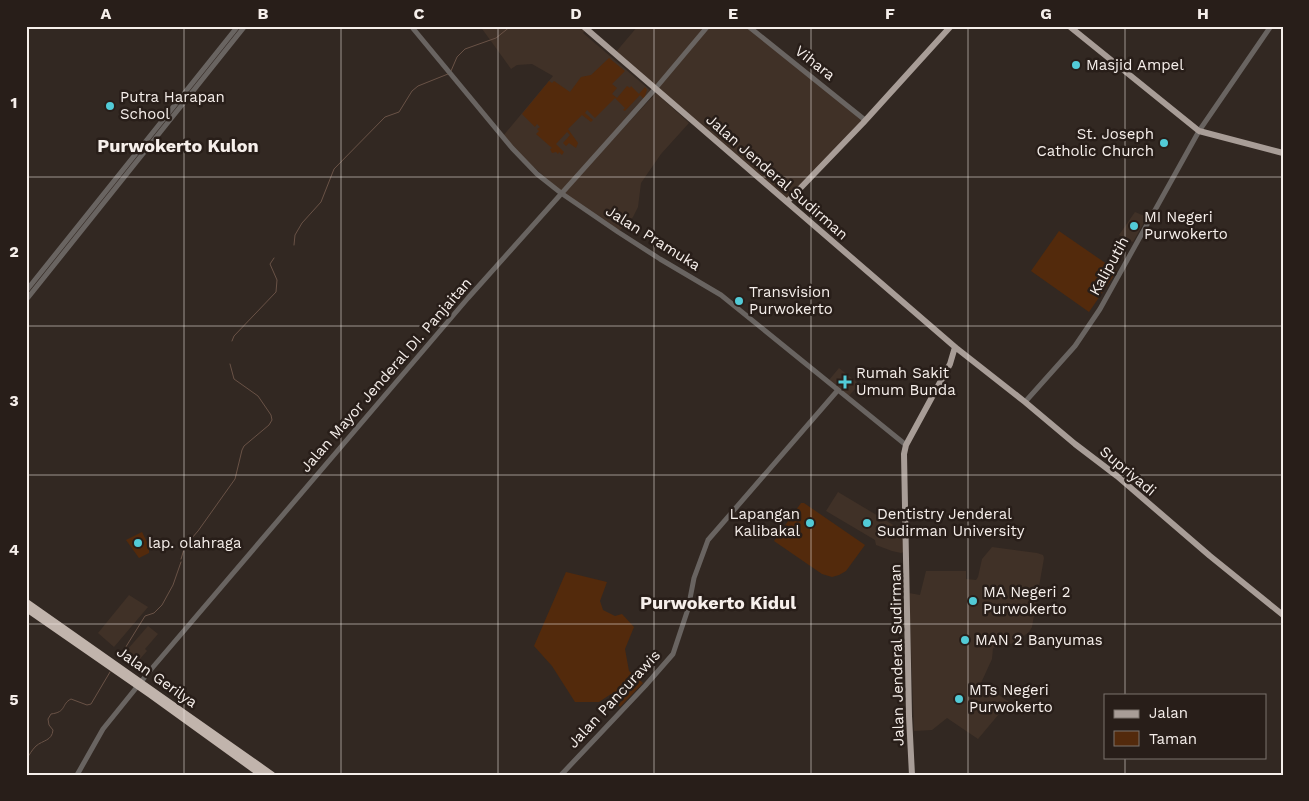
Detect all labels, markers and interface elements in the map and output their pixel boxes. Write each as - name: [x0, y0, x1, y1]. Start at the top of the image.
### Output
- text: A: [101, 4, 112, 23]
- text: B: [258, 4, 269, 23]
- text: C: [414, 4, 425, 23]
- text: D: [570, 4, 582, 23]
- text: E: [728, 4, 738, 23]
- text: F: [885, 4, 895, 23]
- text: G: [1040, 4, 1052, 23]
- text: H: [1197, 4, 1209, 23]
- street label: Vihara: [791, 42, 839, 85]
- place label: Masjid Ampel: [1086, 56, 1184, 74]
- marker: Masjid Ampel: [1070, 59, 1082, 71]
- place label: Putra Harapan School: [120, 88, 225, 123]
- text: 1: [11, 93, 17, 112]
- marker: Putra Harapan School: [104, 100, 116, 112]
- street label: Jalan Jenderal Sudirman: [702, 110, 852, 244]
- place label: St. Joseph Catholic Church: [1036, 125, 1154, 160]
- district label: Purwokerto Kulon: [97, 135, 259, 156]
- marker: St. Joseph Catholic Church: [1158, 137, 1170, 149]
- street label: Jalan Pramuka: [602, 202, 704, 275]
- place label: MI Negeri Purwokerto: [1144, 208, 1228, 243]
- marker: MI Negeri Purwokerto: [1128, 220, 1140, 232]
- street label: Kaliputih: [1085, 233, 1133, 299]
- text: 2: [9, 242, 19, 261]
- street label: Jalan Mayor Jenderal DI. Panjaitan: [297, 274, 475, 476]
- place label: Transvision Purwokerto: [749, 283, 833, 318]
- marker: Transvision Purwokerto: [733, 295, 745, 307]
- place label: Rumah Sakit Umum Bunda: [856, 364, 956, 399]
- marker: Rumah Sakit Umum Bunda: [838, 375, 852, 389]
- text: 3: [9, 391, 19, 410]
- street label: Supriyadi: [1096, 442, 1160, 500]
- place label: Lapangan Kalibakal: [730, 505, 800, 540]
- place label: Dentistry Jenderal Sudirman University: [877, 505, 1025, 540]
- marker: Lapangan Kalibakal: [804, 517, 816, 529]
- marker: Dentistry Jenderal Sudirman University: [861, 517, 873, 529]
- place label: lap. olahraga: [148, 534, 242, 552]
- marker: lap. olahraga: [132, 537, 144, 549]
- text: 4: [9, 540, 19, 559]
- street label: Jalan Jenderal Sudirman: [886, 564, 908, 746]
- place label: MA Negeri 2 Purwokerto: [983, 583, 1070, 618]
- district label: Purwokerto Kidul: [640, 592, 796, 613]
- marker: MA Negeri 2 Purwokerto: [967, 595, 979, 607]
- place label: MAN 2 Banyumas: [975, 631, 1103, 649]
- marker: MAN 2 Banyumas: [959, 634, 971, 646]
- street label: Jalan Gerilya: [113, 643, 201, 712]
- street label: Jalan Pancurawis: [564, 646, 664, 752]
- place label: MTs Negeri Purwokerto: [969, 681, 1053, 716]
- text: 5: [9, 690, 19, 709]
- marker: MTs Negeri Purwokerto: [953, 693, 965, 705]
- legend: [1104, 694, 1266, 758]
- text: Jalan: [1149, 704, 1188, 722]
- text: Taman: [1149, 730, 1197, 748]

